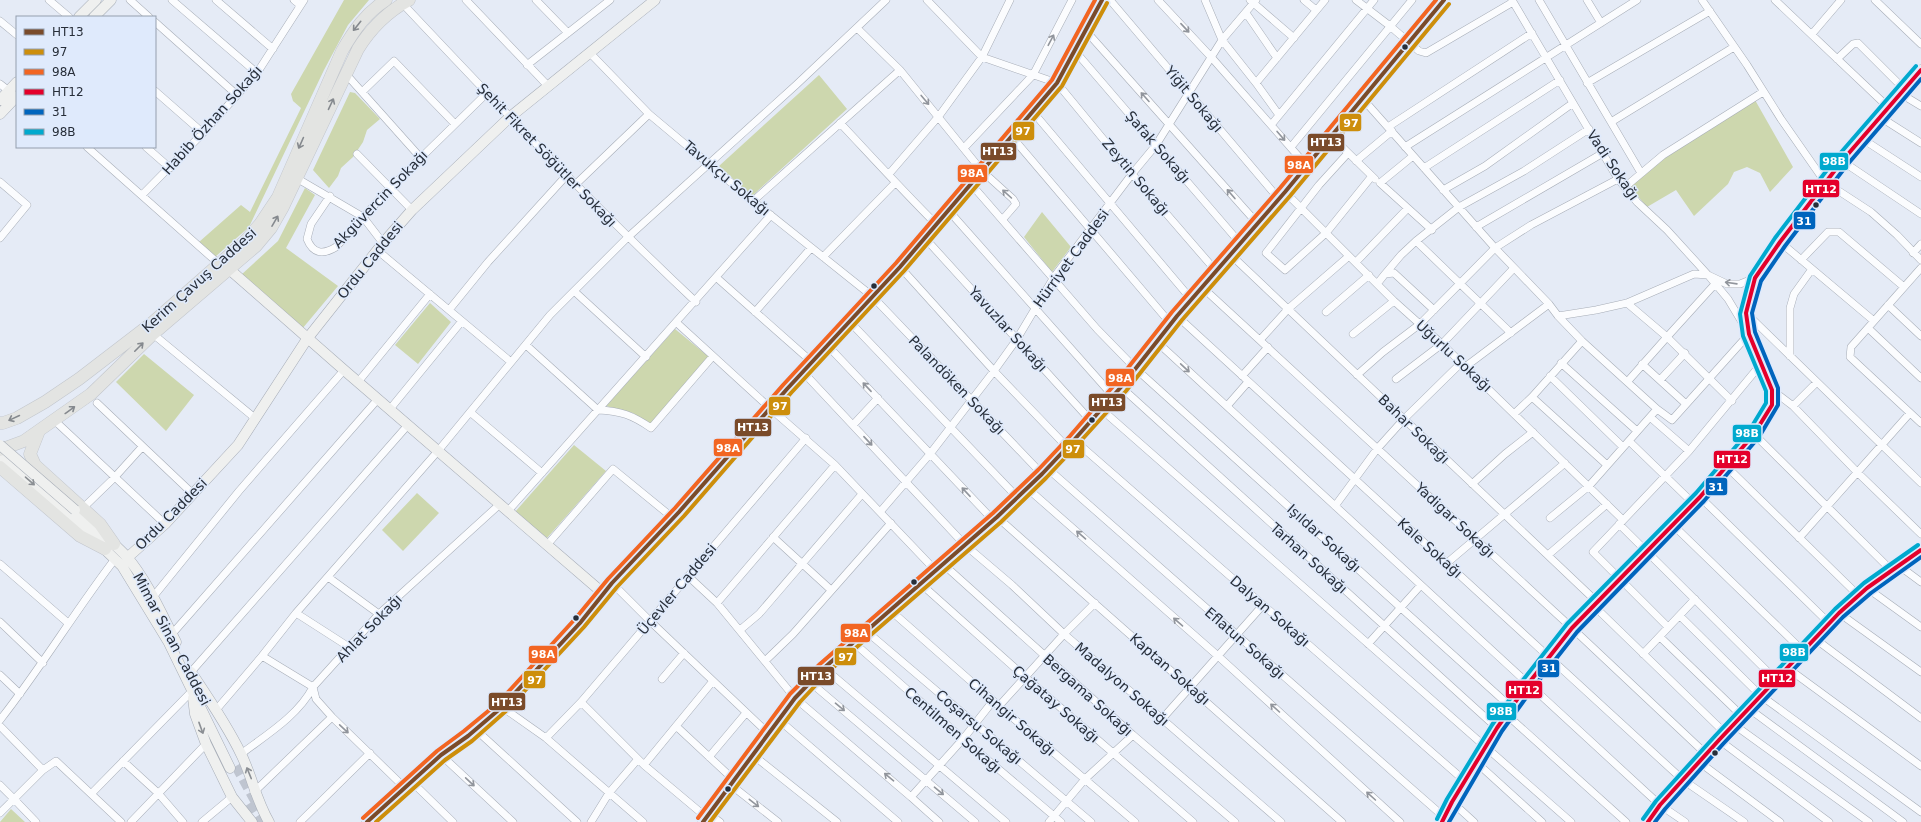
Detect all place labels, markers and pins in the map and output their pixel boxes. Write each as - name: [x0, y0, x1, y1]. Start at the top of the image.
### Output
- unlabelled marker: [1400, 42, 1410, 52]
- unlabelled marker: [1811, 200, 1821, 210]
- unlabelled marker: [869, 281, 879, 291]
- unlabelled marker: [1087, 415, 1097, 425]
- unlabelled marker: [909, 577, 919, 587]
- unlabelled marker: [571, 613, 581, 623]
- unlabelled marker: [1710, 748, 1720, 758]
- unlabelled marker: [723, 784, 733, 794]

